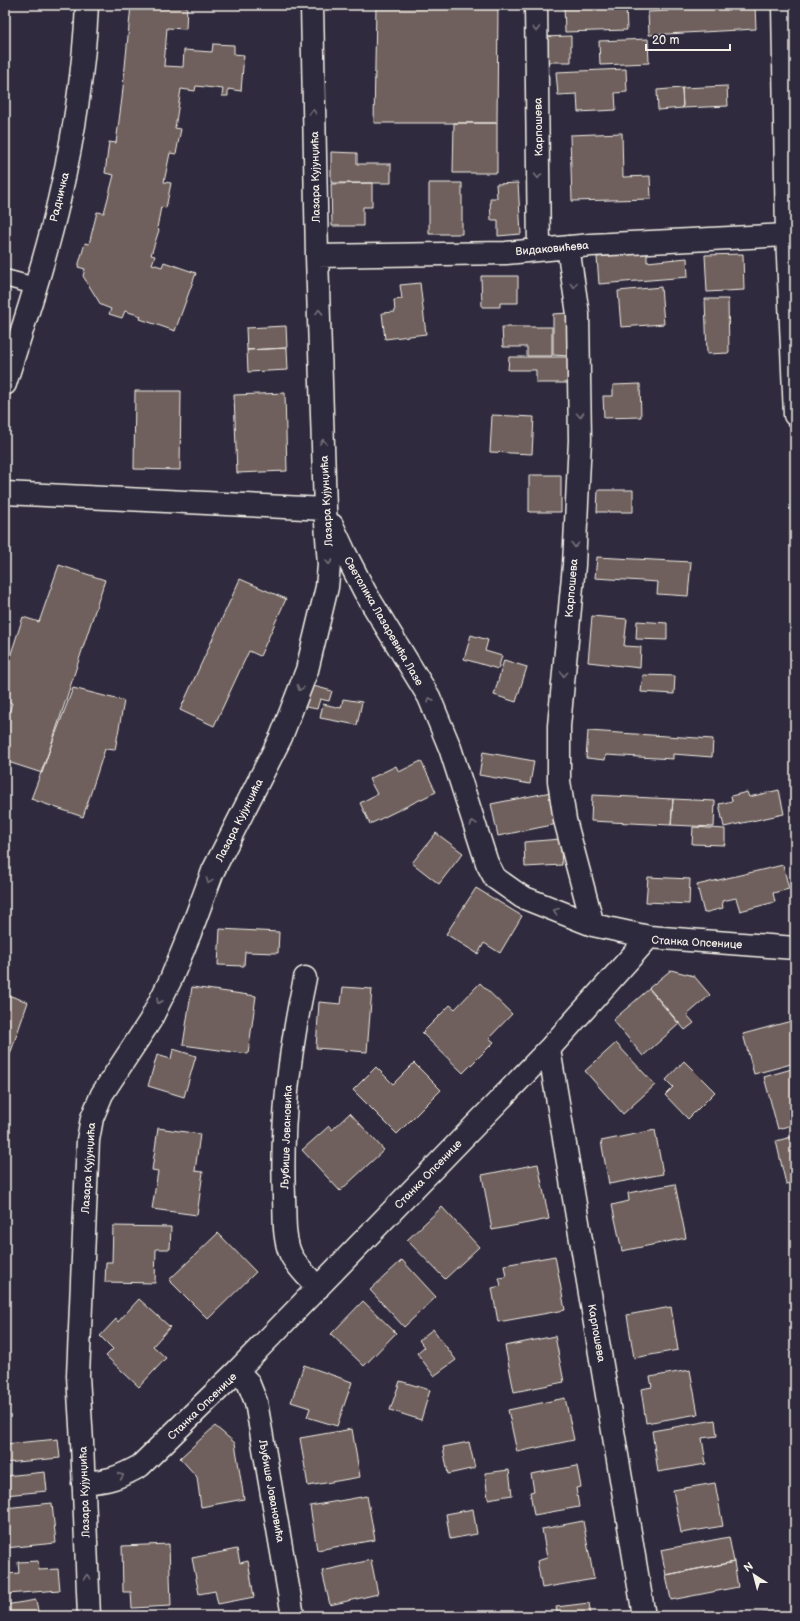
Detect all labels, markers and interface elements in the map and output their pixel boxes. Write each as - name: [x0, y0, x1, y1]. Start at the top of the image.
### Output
- one-way arrow: [532, 26, 540, 32]
- scale bar: [646, 26, 730, 52]
- text: 20 m: [652, 33, 679, 48]
- street label: Карпошева: [531, 97, 546, 156]
- one-way arrow: [309, 109, 318, 115]
- street label: Лазара Кујунџића: [308, 131, 323, 224]
- street label: Радничка: [47, 171, 72, 223]
- one-way arrow: [534, 173, 542, 179]
- street label: Видаковићева: [515, 239, 590, 258]
- one-way arrow: [569, 282, 578, 288]
- one-way arrow: [314, 309, 323, 315]
- one-way arrow: [576, 412, 584, 418]
- one-way arrow: [319, 439, 327, 445]
- street label: Лазара Кујунџића: [318, 455, 335, 548]
- one-way arrow: [570, 542, 579, 548]
- street label: Светолика Лазаревића Лазе: [341, 554, 426, 688]
- street label: Карпошева: [562, 558, 581, 618]
- one-way arrow: [325, 559, 333, 565]
- one-way arrow: [559, 671, 568, 677]
- one-way arrow: [297, 685, 305, 692]
- one-way arrow: [427, 697, 435, 705]
- street label: Лазара Кујунџића: [213, 776, 266, 865]
- one-way arrow: [470, 819, 478, 826]
- one-way arrow: [205, 878, 214, 885]
- one-way arrow: [553, 908, 560, 916]
- street label: Станка Опсенице: [651, 934, 743, 951]
- one-way arrow: [157, 997, 164, 1005]
- street label: Љубише Јовановића: [278, 1084, 295, 1190]
- street label: Лазара Кујунџића: [79, 1122, 98, 1215]
- street label: Станка Опсенице: [392, 1137, 465, 1212]
- street label: Карпошева: [585, 1303, 608, 1364]
- street label: Станка Опсенице: [165, 1370, 240, 1443]
- street label: Љубише Јовановића: [256, 1438, 287, 1544]
- street label: Лазара Кујунџића: [76, 1446, 93, 1539]
- one-way arrow: [117, 1472, 124, 1480]
- north arrow: [734, 1555, 774, 1595]
- text: N: [741, 1560, 756, 1575]
- one-way arrow: [83, 1574, 91, 1580]

